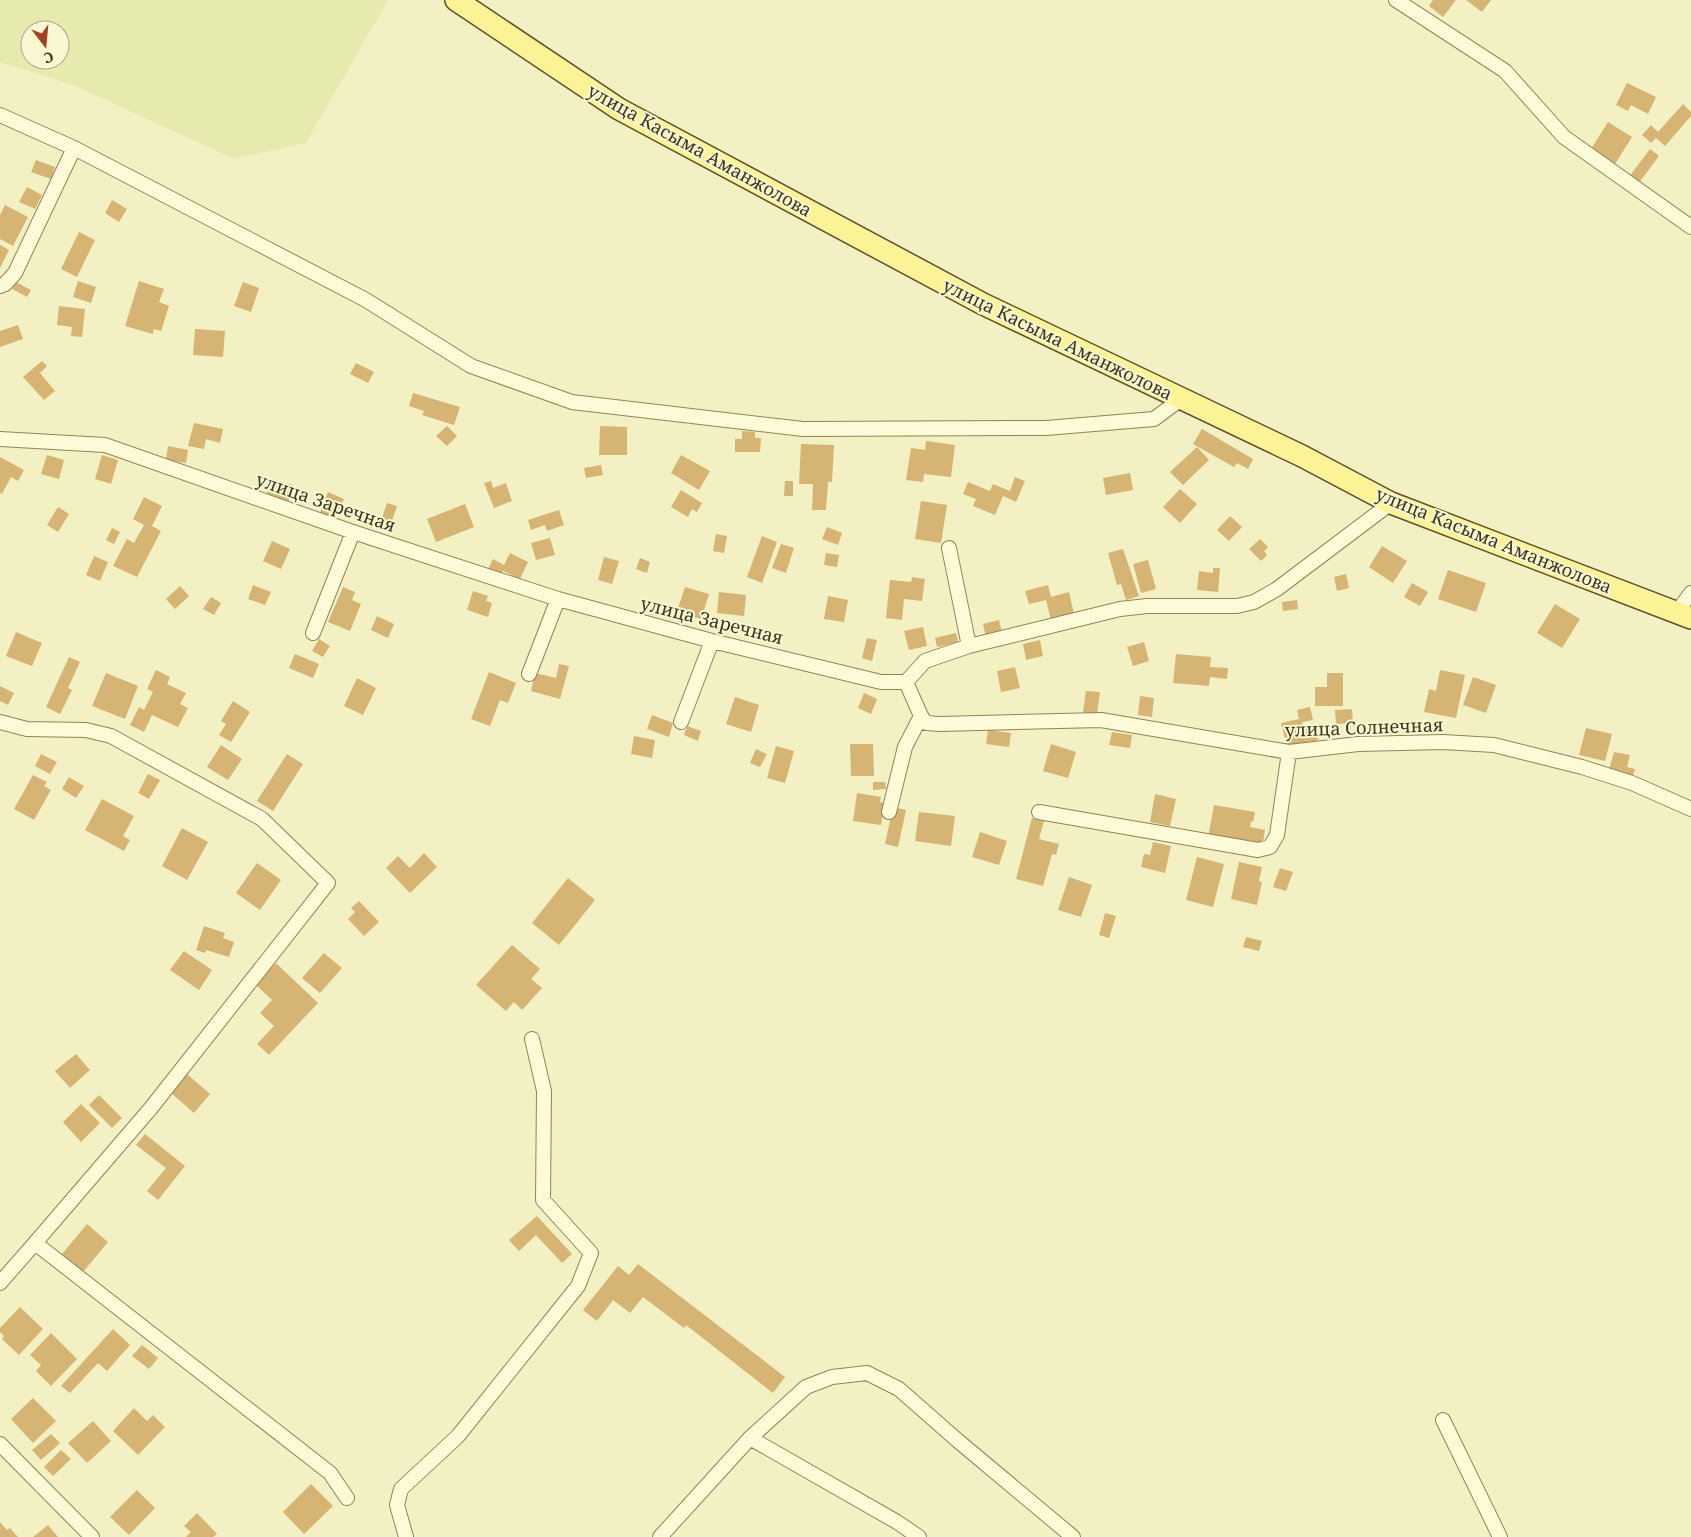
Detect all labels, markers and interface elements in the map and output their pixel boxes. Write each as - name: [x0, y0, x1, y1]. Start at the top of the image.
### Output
- north arrow: [20, 20, 70, 70]
- text: С: [42, 48, 56, 68]
- street label: улица Касыма Аманжолова: [584, 78, 816, 222]
- street label: улица Касыма Аманжолова: [939, 273, 1177, 405]
- street label: улица Заречная: [253, 467, 399, 537]
- street label: улица Касыма Аманжолова: [1372, 482, 1616, 598]
- street label: улица Заречная: [638, 591, 786, 649]
- street label: улица Солнечная: [1284, 712, 1444, 742]

